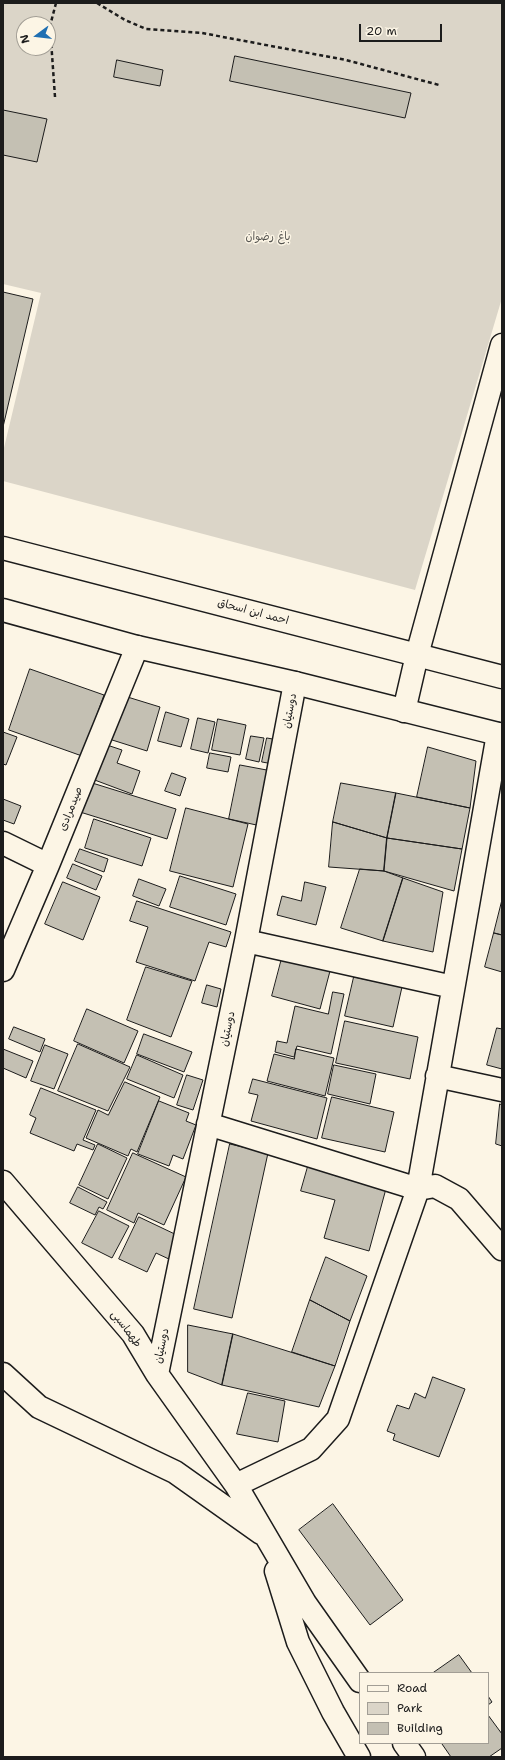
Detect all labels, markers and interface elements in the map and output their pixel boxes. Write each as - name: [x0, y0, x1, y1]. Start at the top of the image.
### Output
- north arrow: [16, 16, 56, 56]
- scale bar: [361, 16, 444, 42]
- text: 20 m: [366, 23, 397, 39]
- text: N: [17, 33, 33, 45]
- park label: باغ رضوان: [246, 230, 290, 244]
- street label: احمد ابن اسحاق: [216, 596, 290, 628]
- street label: دوستیان: [280, 692, 300, 730]
- street label: صیدمرادی: [56, 785, 86, 833]
- street label: دوستیان: [218, 1010, 238, 1048]
- street label: طهماسبی: [108, 1308, 144, 1350]
- street label: دوستیان: [152, 1327, 172, 1365]
- legend: [359, 1672, 489, 1744]
- text: Road: [397, 1680, 427, 1696]
- text: Park: [397, 1700, 423, 1716]
- text: Building: [397, 1720, 443, 1736]

